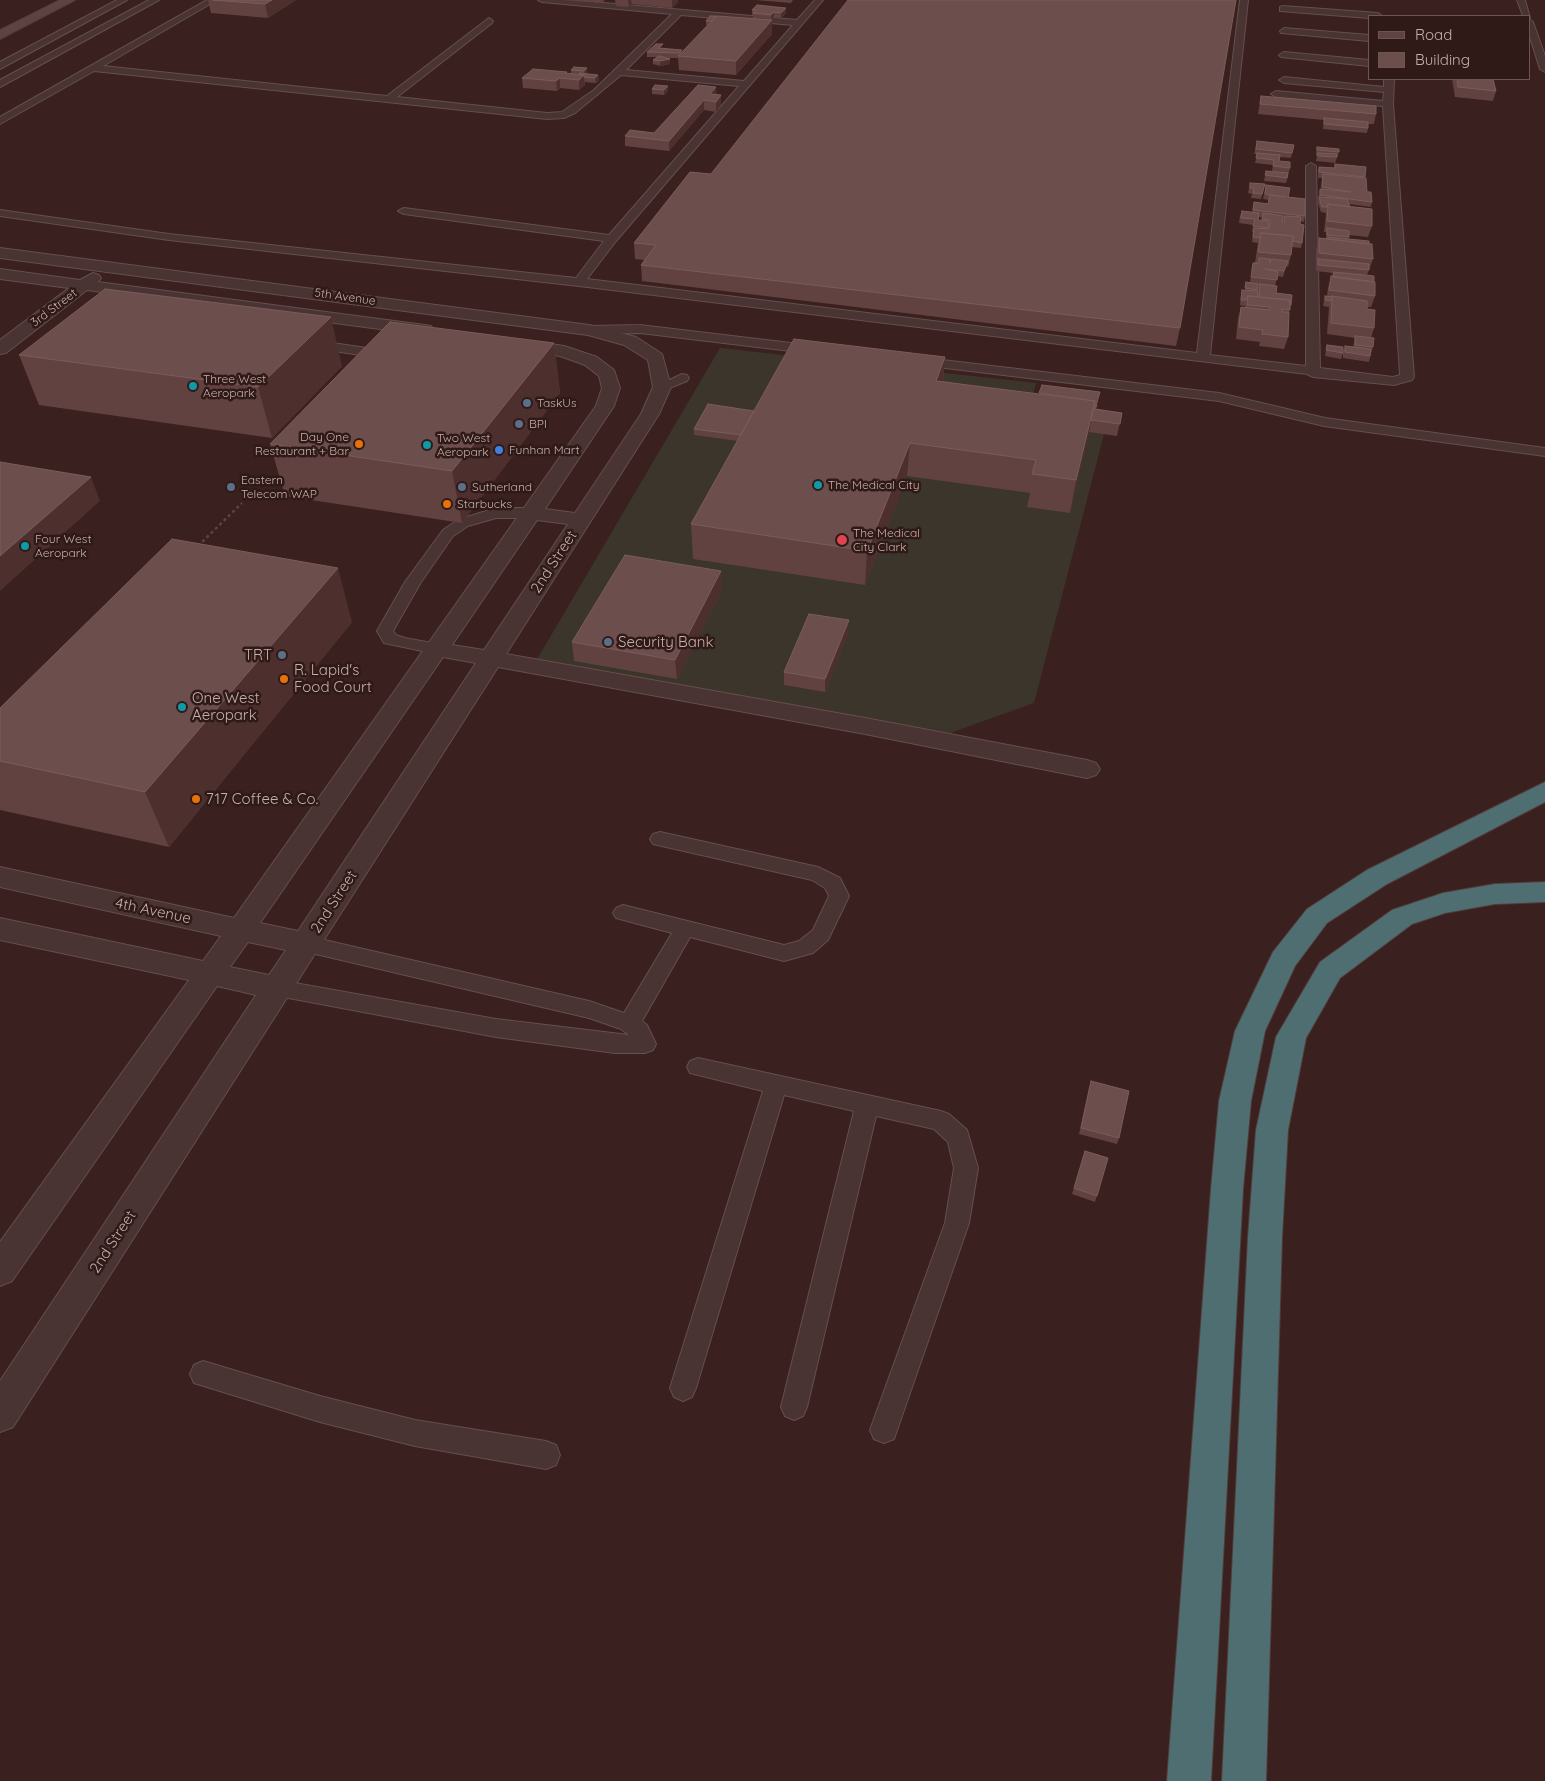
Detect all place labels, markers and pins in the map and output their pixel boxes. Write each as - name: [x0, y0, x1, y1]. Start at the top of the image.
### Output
- place label: Three West Aeropark: [203, 372, 266, 400]
- marker: Three West Aeropark: [187, 380, 199, 392]
- place label: TaskUs: [537, 396, 577, 410]
- marker: TaskUs: [521, 397, 533, 409]
- place label: BPI: [529, 417, 547, 431]
- marker: BPI: [513, 418, 525, 430]
- place label: Day One Restaurant + Bar: [255, 430, 349, 458]
- place label: Two West Aeropark: [437, 431, 490, 459]
- marker: Day One Restaurant + Bar: [353, 438, 365, 450]
- marker: Two West Aeropark: [421, 439, 433, 451]
- place label: Funhan Mart: [509, 443, 580, 457]
- marker: Funhan Mart: [493, 444, 505, 456]
- place label: Eastern Telecom WAP: [241, 473, 317, 501]
- place label: The Medical City: [828, 478, 919, 492]
- marker: The Medical City: [812, 479, 824, 491]
- place label: Sutherland: [472, 480, 532, 494]
- marker: Eastern Telecom WAP: [225, 481, 237, 493]
- marker: Sutherland: [456, 481, 468, 493]
- place label: Starbucks: [457, 497, 512, 511]
- marker: Starbucks: [441, 498, 453, 510]
- place label: The Medical City Clark: [853, 526, 920, 554]
- place label: Four West Aeropark: [35, 532, 91, 560]
- marker: The Medical City Clark: [835, 533, 849, 547]
- marker: Four West Aeropark: [19, 540, 31, 552]
- place label: Security Bank: [618, 633, 713, 651]
- marker: Security Bank: [602, 636, 614, 648]
- place label: TRT: [244, 646, 272, 664]
- marker: TRT: [276, 649, 288, 661]
- place label: R. Lapid's Food Court: [294, 661, 372, 696]
- marker: R. Lapid's Food Court: [278, 673, 290, 685]
- place label: One West Aeropark: [192, 689, 260, 724]
- marker: One West Aeropark: [176, 701, 188, 713]
- place label: 717 Coffee & Co.: [206, 790, 318, 808]
- marker: 717 Coffee & Co.: [190, 793, 202, 805]

